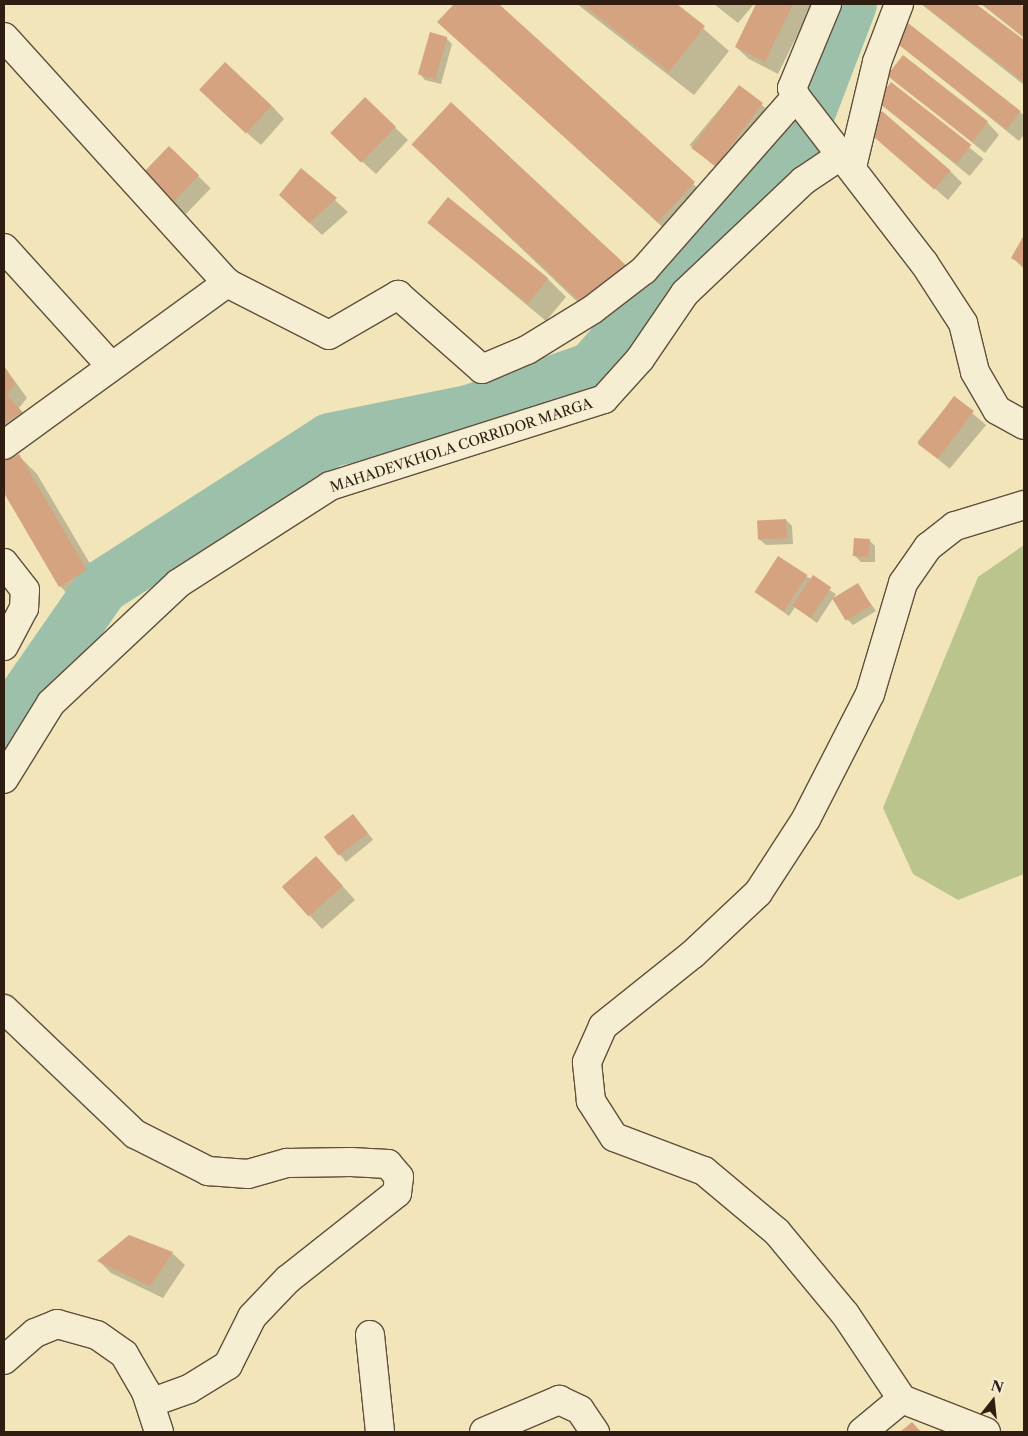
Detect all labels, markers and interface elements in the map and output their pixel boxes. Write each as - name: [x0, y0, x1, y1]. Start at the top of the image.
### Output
- street label: MAHADEVKHOLA CORRIDOR MARGA: [327, 394, 595, 496]
- north arrow: [968, 1376, 1018, 1426]
- text: N: [989, 1376, 1005, 1397]

